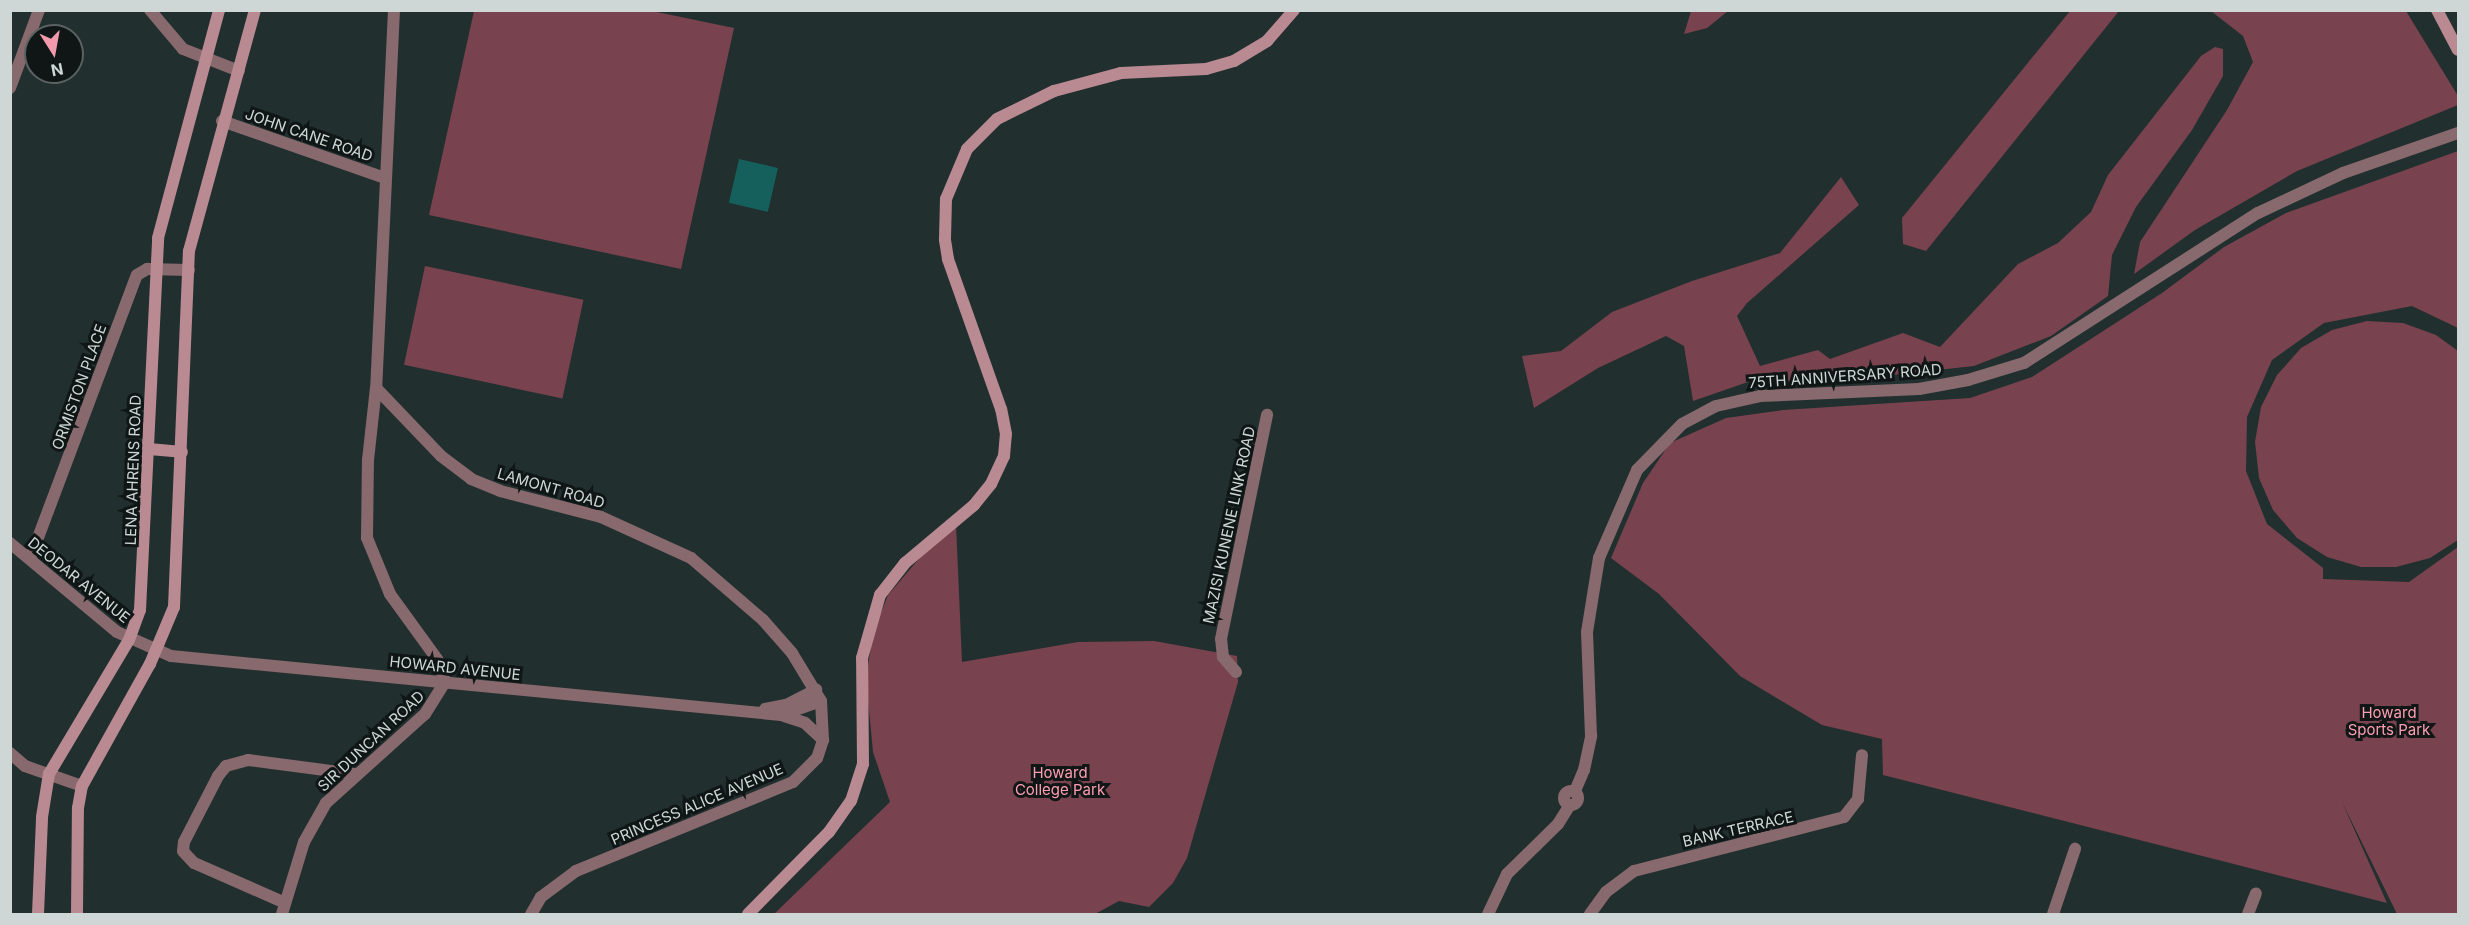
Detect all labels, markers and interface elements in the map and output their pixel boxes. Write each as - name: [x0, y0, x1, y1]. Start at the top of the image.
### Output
- north arrow: [24, 24, 84, 84]
- text: N: [49, 59, 65, 81]
- street label: JOHN CANE ROAD: [243, 105, 375, 165]
- street label: ORMISTON PLACE: [48, 322, 110, 452]
- street label: 75TH ANNIVERSARY ROAD: [1748, 360, 1942, 392]
- street label: LENA AHRENS ROAD: [121, 395, 145, 545]
- street label: MAZISI KUNENE LINK ROAD: [1199, 425, 1259, 625]
- street label: LAMONT ROAD: [495, 464, 607, 512]
- street label: DEODAR AVENUE: [24, 533, 134, 627]
- street label: HOWARD AVENUE: [389, 652, 521, 684]
- street label: SIR DUNCAN ROAD: [314, 687, 428, 795]
- park label: Howard Sports Park: [2348, 703, 2430, 738]
- street label: PRINCESS ALICE AVENUE: [608, 760, 786, 848]
- park label: Howard College Park: [1015, 763, 1105, 798]
- street label: BANK TERRACE: [1681, 807, 1795, 851]

